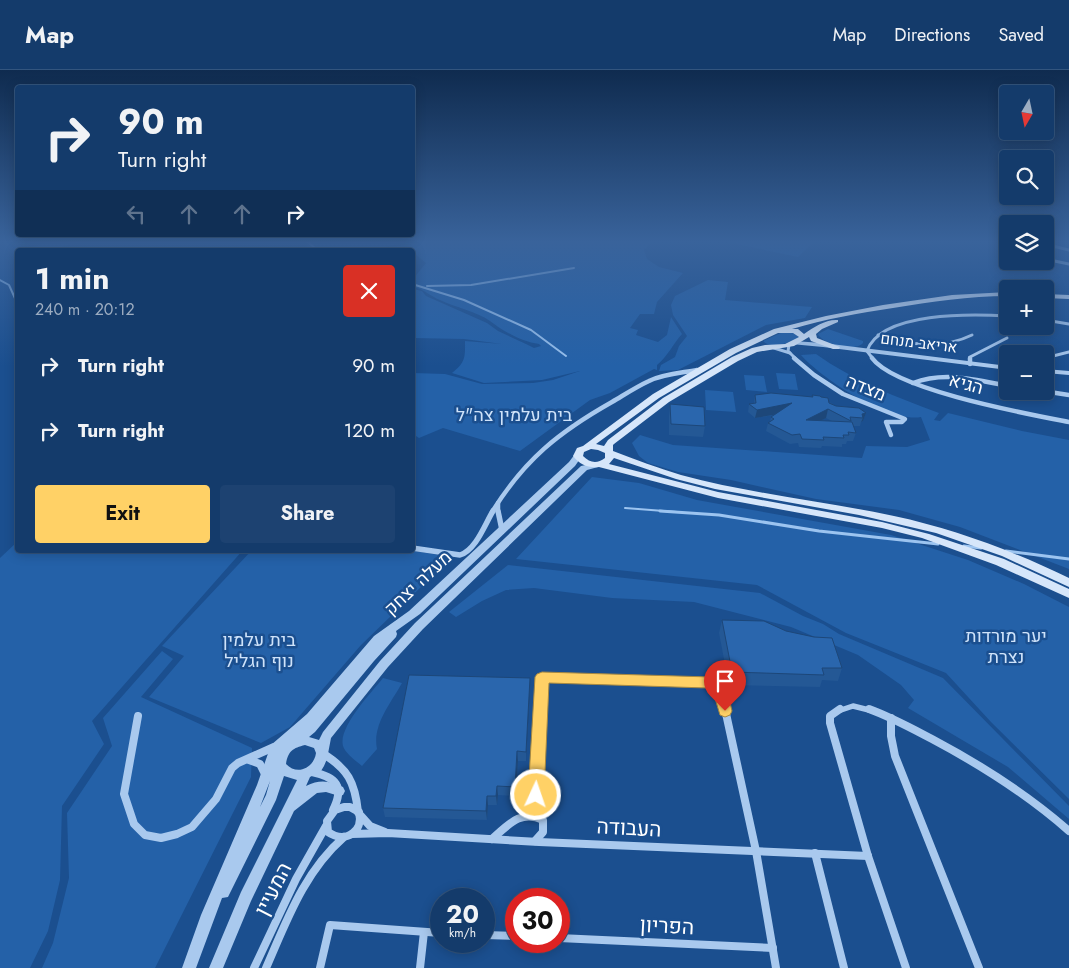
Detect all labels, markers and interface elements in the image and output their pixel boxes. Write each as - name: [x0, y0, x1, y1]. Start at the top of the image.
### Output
- text: Map: [25, 17, 74, 52]
- text: Map: [833, 22, 866, 48]
- text: Directions: [894, 22, 970, 48]
- text: Saved: [998, 22, 1044, 48]
- north arrow: [999, 85, 1054, 140]
- map controls: [999, 85, 1054, 400]
- text: 90 m: [118, 97, 204, 147]
- icon: right: [35, 105, 100, 170]
- text: Turn right: [118, 143, 206, 175]
- button: search: [999, 150, 1054, 205]
- icon: left: [122, 200, 150, 228]
- icon: ahead: [175, 200, 203, 228]
- icon: ahead: [228, 200, 256, 228]
- icon: right: [281, 200, 309, 228]
- button: layers: [999, 215, 1054, 270]
- text: 1 min: [35, 257, 109, 300]
- button: close: [343, 265, 395, 317]
- button: +: [999, 280, 1054, 335]
- text: 240 m · 20:12: [35, 298, 135, 321]
- street label: אריאב מנחם: [879, 327, 959, 359]
- button: −: [999, 345, 1054, 400]
- icon: right: [35, 352, 63, 380]
- text: Turn right: [78, 352, 164, 379]
- text: 90 m: [352, 352, 395, 379]
- street label: הגיא: [946, 367, 986, 401]
- street label: מצדה: [842, 368, 890, 408]
- park label: בית עלמין צה"ל: [456, 402, 573, 428]
- icon: right: [35, 417, 63, 445]
- text: Turn right: [78, 417, 164, 444]
- text: 120 m: [344, 417, 395, 444]
- button: Exit: [35, 485, 210, 543]
- button: Share: [220, 485, 395, 543]
- street label: מעלה יצחק: [378, 545, 458, 621]
- park label: יער מורדות נצרת: [965, 623, 1047, 670]
- park label: בית עלמין נוף הגליל: [222, 627, 296, 674]
- pin: [704, 660, 746, 711]
- icon: arrive: [711, 667, 739, 695]
- position arrow: [509, 768, 561, 820]
- street label: העבודה: [596, 811, 662, 845]
- street label: המעיין: [247, 857, 299, 921]
- speed limit sign: 30: [505, 888, 570, 953]
- text: 20: [446, 896, 479, 932]
- street label: הפריון: [639, 910, 695, 942]
- text: km/h: [449, 924, 476, 942]

